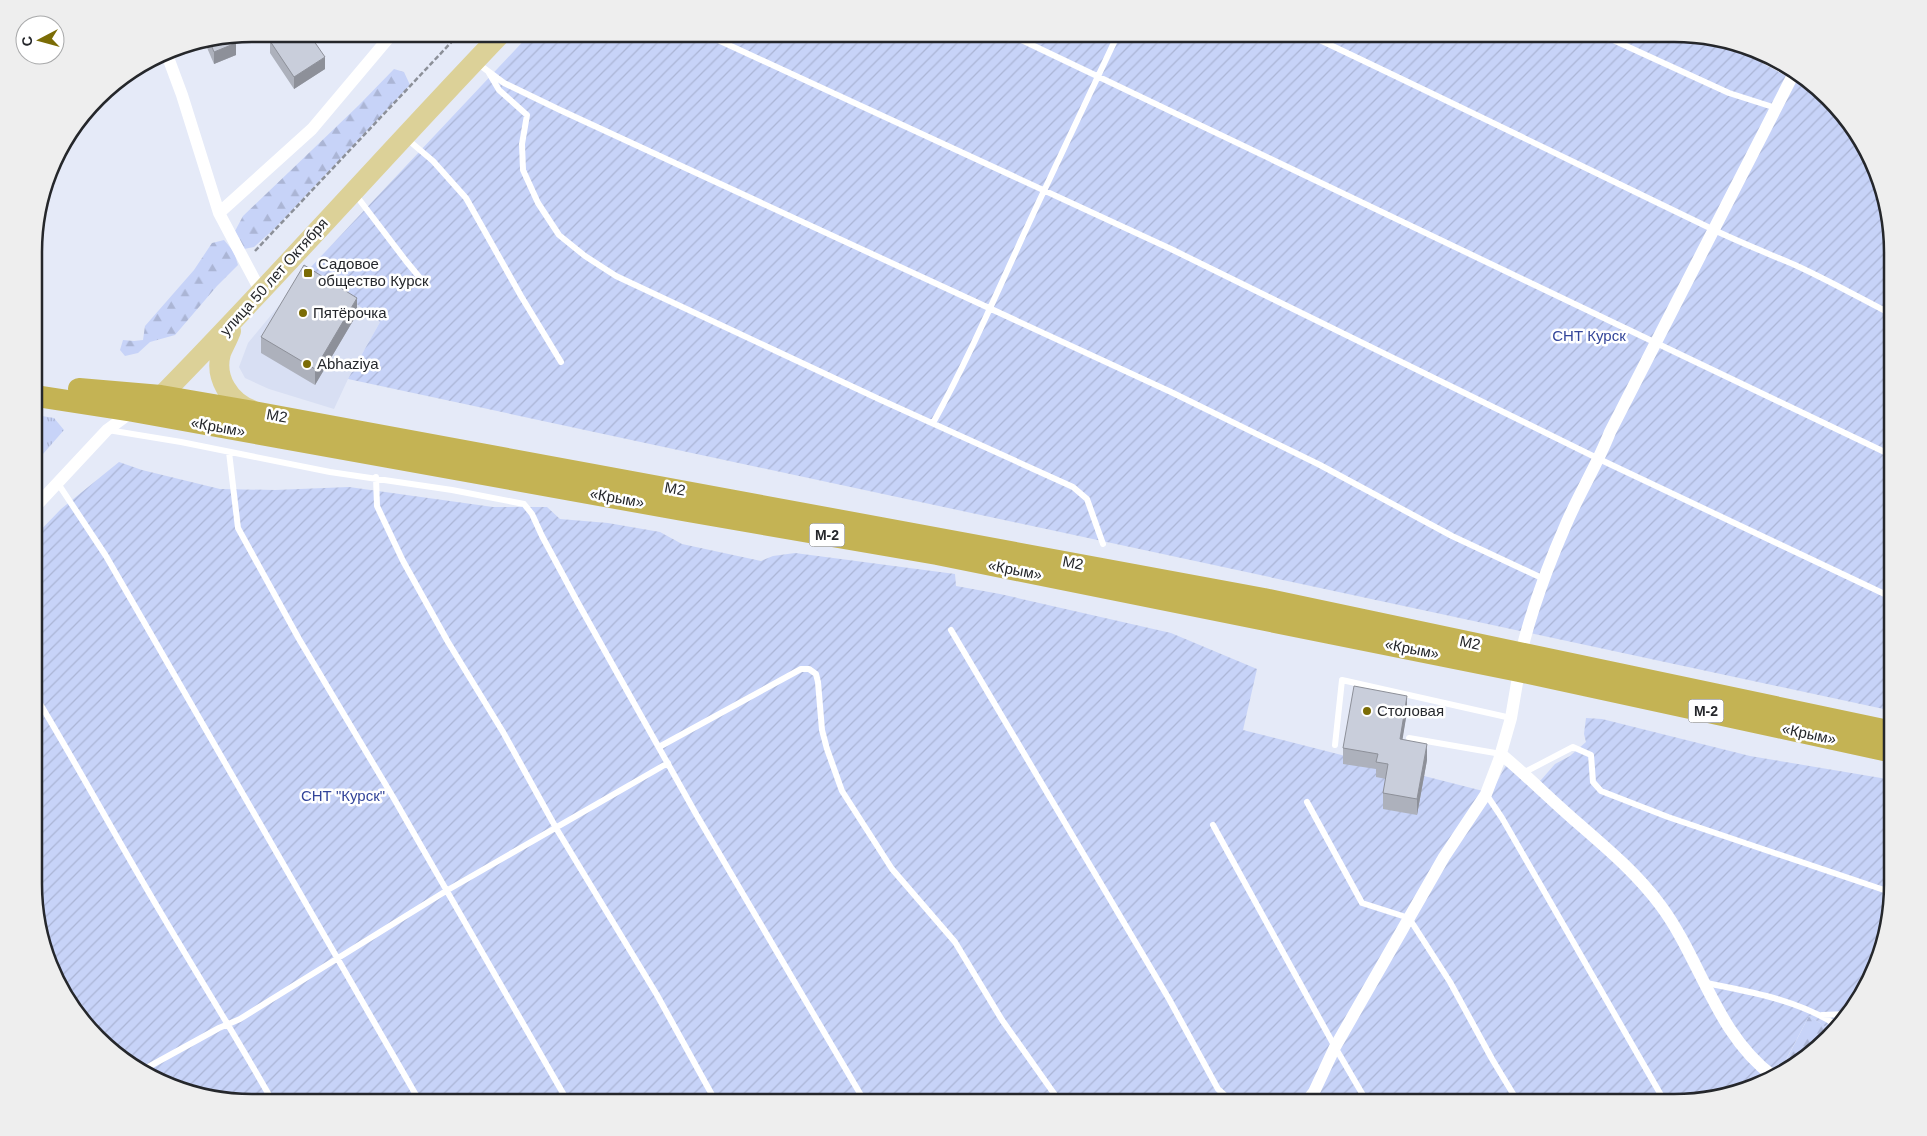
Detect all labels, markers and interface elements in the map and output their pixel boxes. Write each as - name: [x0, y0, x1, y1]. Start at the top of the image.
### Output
- north arrow: [15, 15, 65, 65]
- text: С: [19, 35, 36, 47]
- street label: улица 50 лет Октября: [216, 214, 331, 339]
- place label: Садовое общество Курск: [318, 255, 429, 289]
- marker: Садовое общество Курск: [302, 267, 314, 279]
- place label: Пятёрочка: [313, 304, 387, 321]
- marker: Пятёрочка: [297, 307, 309, 319]
- park label: СНТ Курск: [1552, 327, 1626, 344]
- place label: Abhaziya: [317, 355, 379, 372]
- marker: Abhaziya: [301, 358, 313, 370]
- street label: М2: [265, 405, 289, 426]
- street label: «Крым»: [190, 413, 247, 440]
- street label: М2: [663, 478, 687, 499]
- street label: «Крым»: [589, 484, 646, 511]
- road number: М-2: [810, 524, 844, 546]
- street label: М2: [1061, 552, 1085, 573]
- street label: «Крым»: [987, 556, 1044, 583]
- street label: М2: [1458, 632, 1482, 653]
- street label: «Крым»: [1384, 635, 1441, 662]
- road number: М-2: [1688, 699, 1724, 722]
- place label: Столовая: [1377, 702, 1444, 719]
- marker: Столовая: [1361, 705, 1373, 717]
- street label: «Крым»: [1781, 719, 1838, 748]
- park label: СНТ "Курск": [301, 787, 385, 804]

